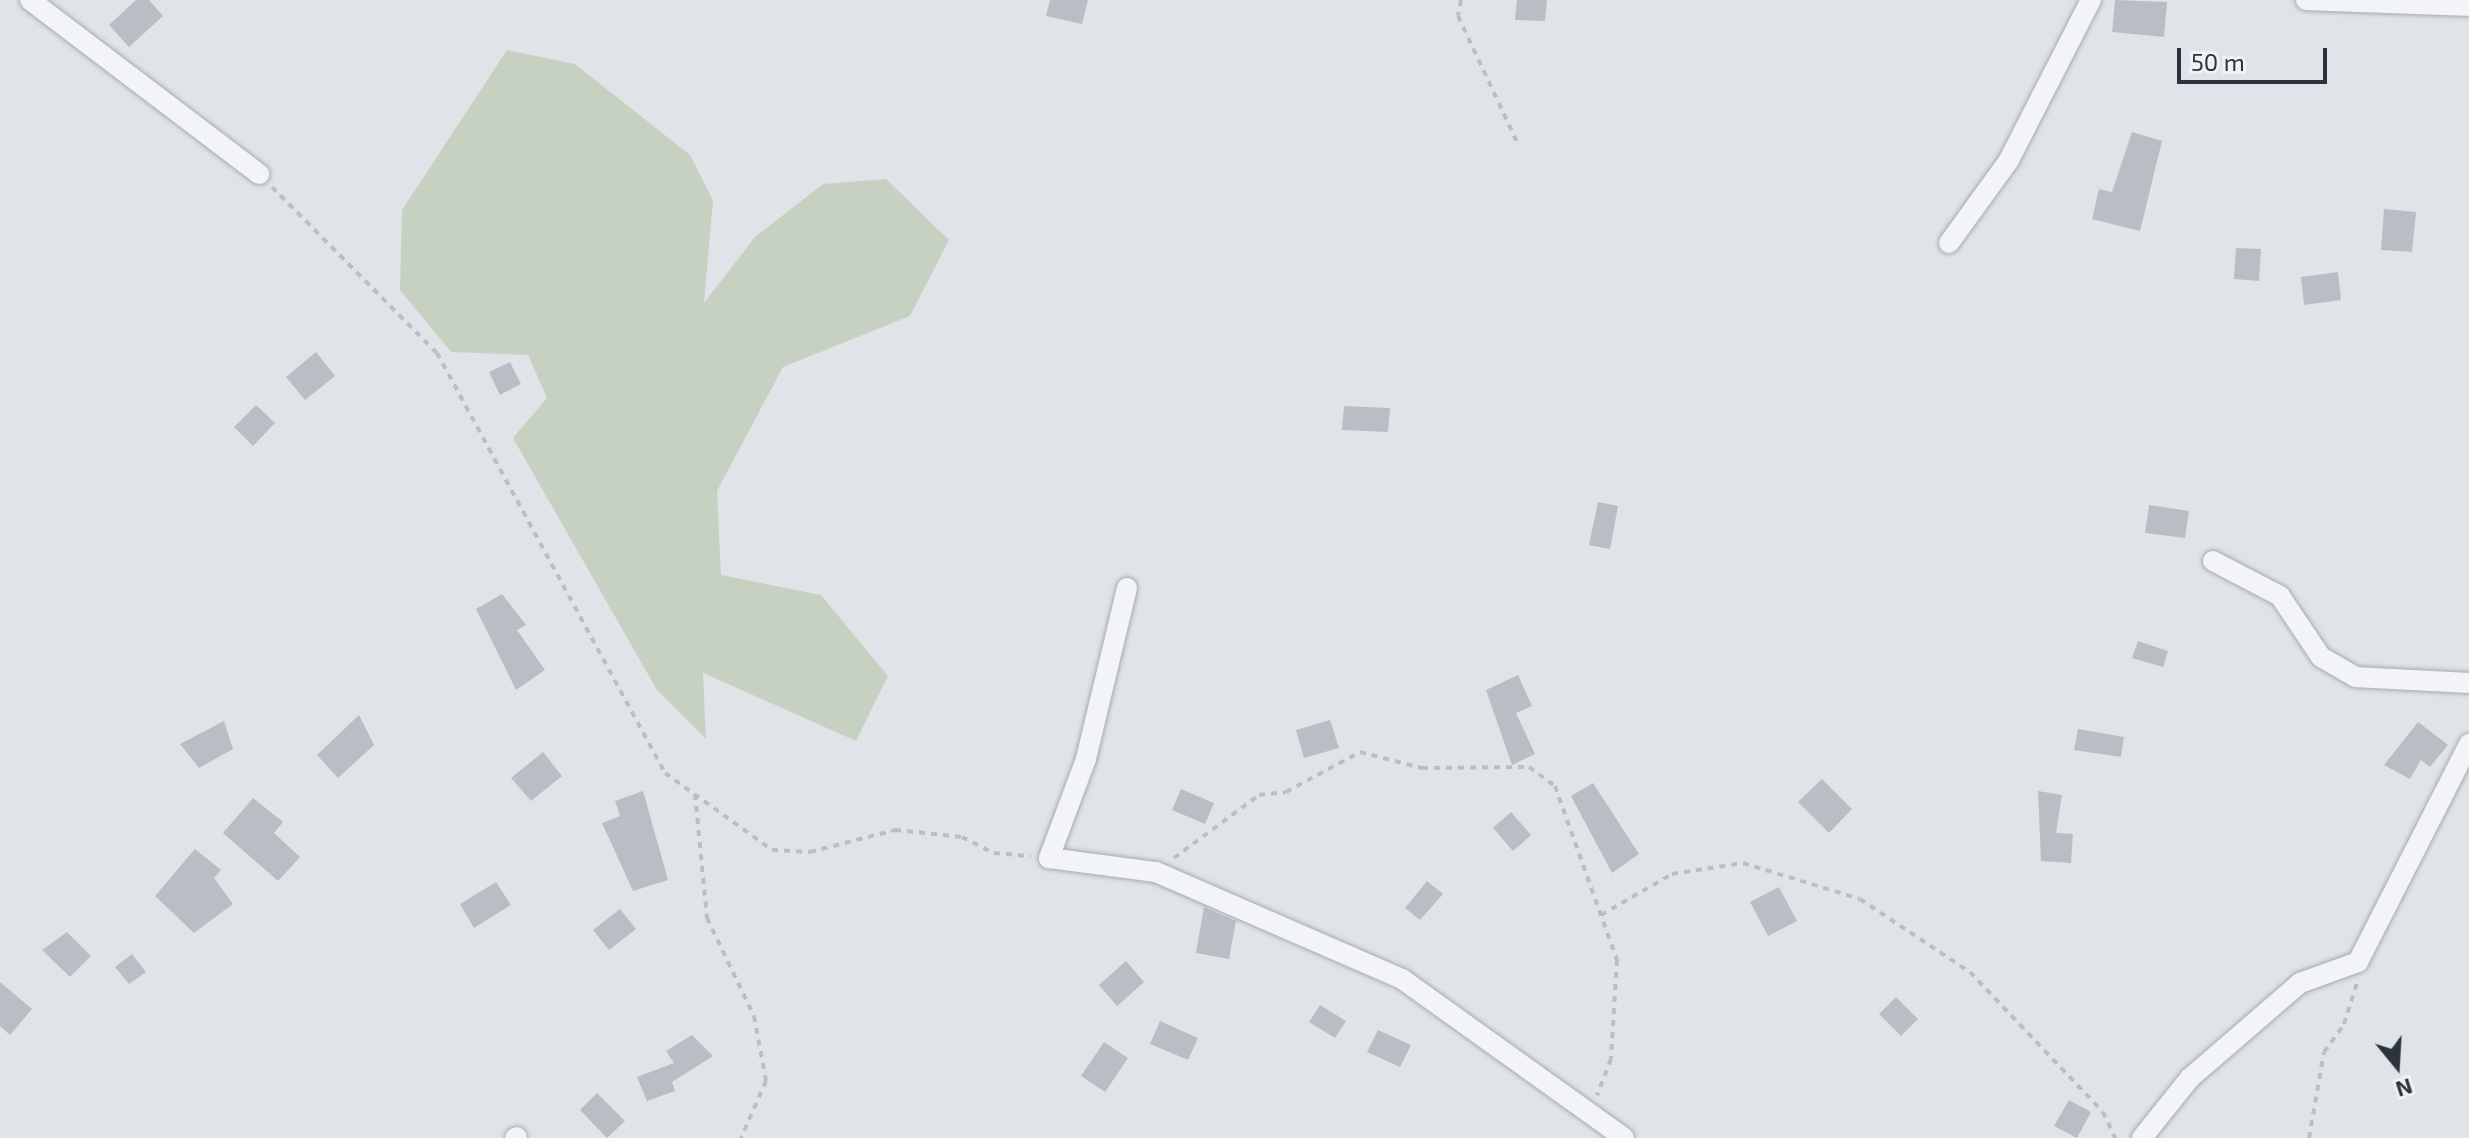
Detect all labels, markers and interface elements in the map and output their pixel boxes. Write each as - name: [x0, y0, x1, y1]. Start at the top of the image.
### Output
- scale bar: [2181, 32, 2331, 82]
- text: 50 m: [2191, 47, 2245, 76]
- north arrow: [2357, 1026, 2437, 1106]
- text: N: [2393, 1074, 2416, 1104]

